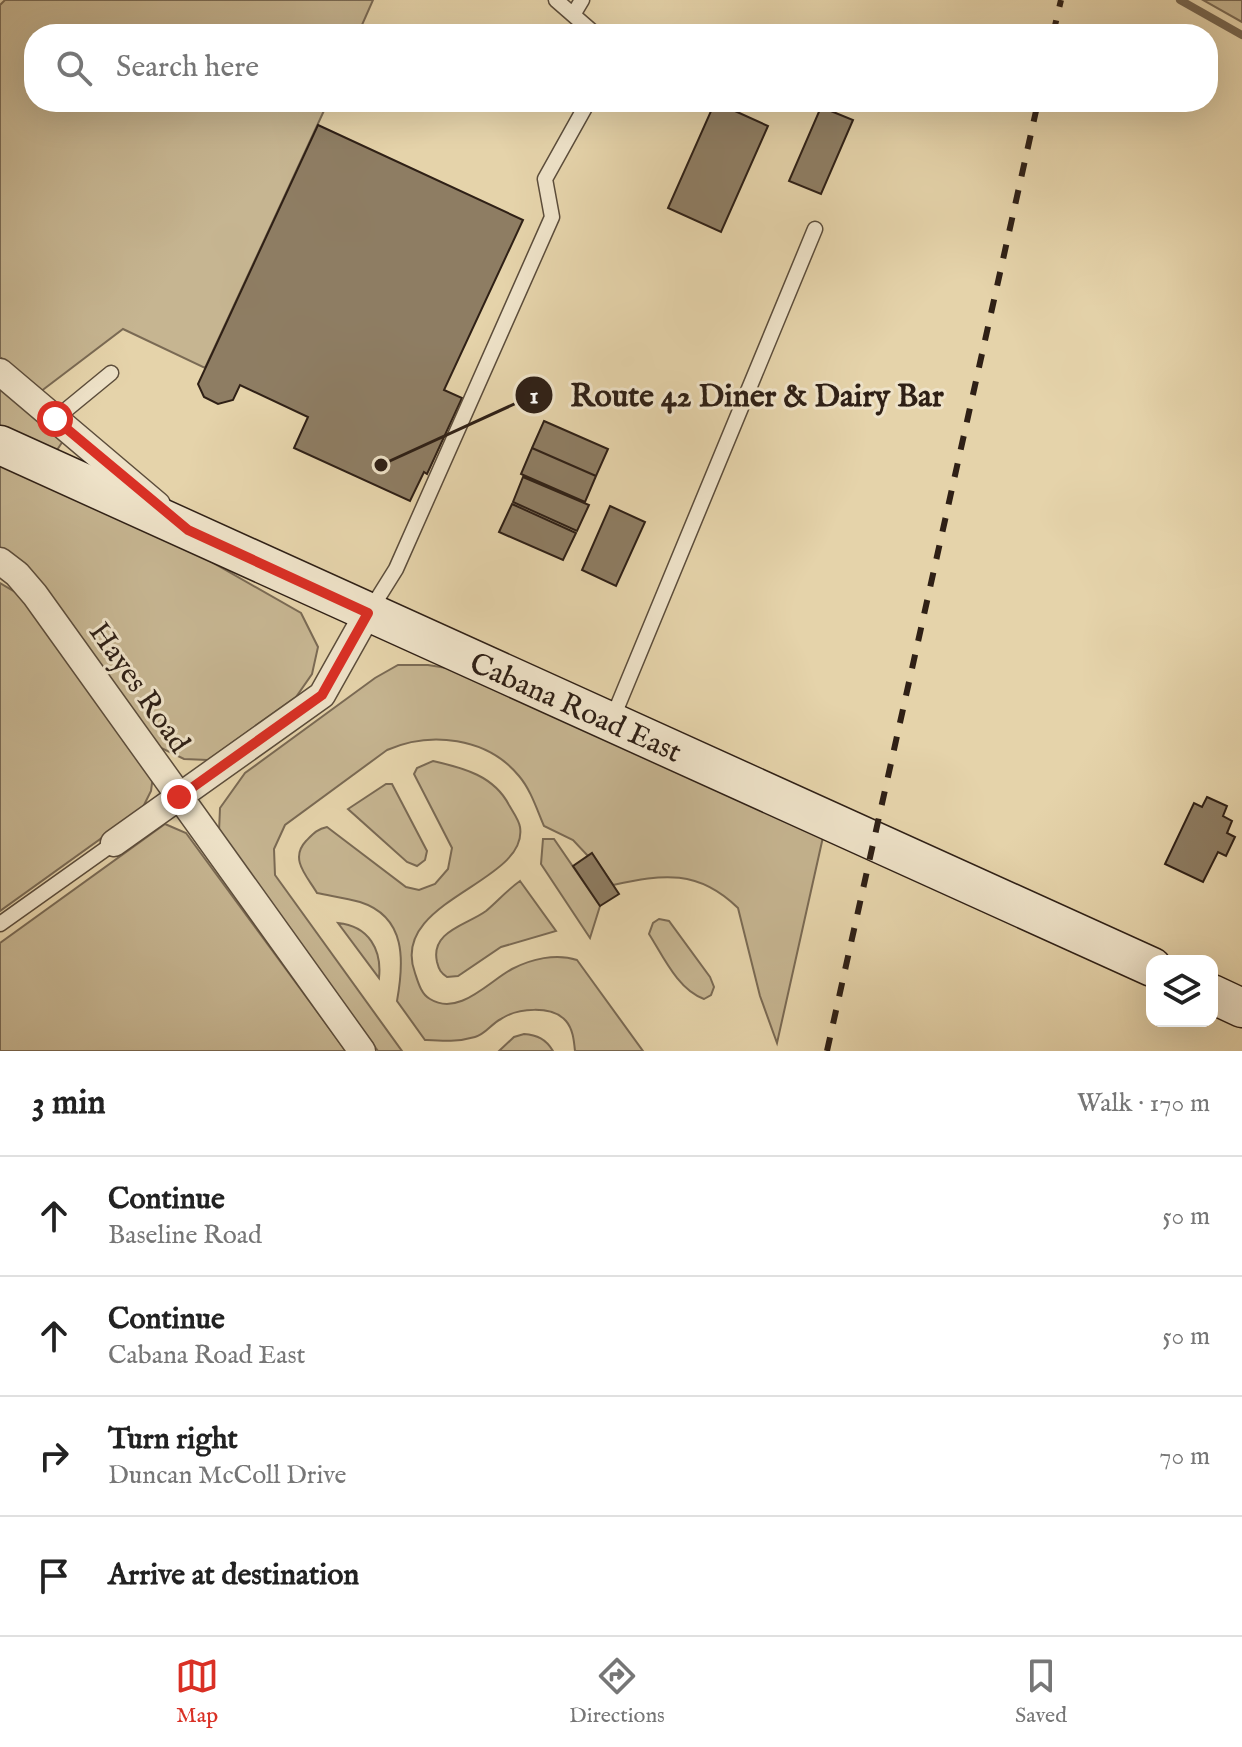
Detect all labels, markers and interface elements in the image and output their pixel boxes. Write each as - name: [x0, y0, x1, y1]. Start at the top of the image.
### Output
- search box: [24, 24, 1218, 112]
- icon: search: [52, 46, 96, 90]
- text: Search here: [116, 49, 259, 87]
- callout: Route 42 Diner & Dairy Bar: [514, 367, 959, 423]
- text: Route 42 Diner & Dairy Bar: [570, 377, 944, 418]
- text: 1: [530, 381, 539, 412]
- route start: [37, 401, 73, 437]
- street label: Hayes Road: [79, 615, 198, 762]
- street label: Cabana Road East: [463, 645, 687, 773]
- route end: [161, 779, 197, 815]
- map controls: [1146, 955, 1218, 1027]
- button: layers: [1146, 955, 1218, 1027]
- text: 3 min: [32, 1082, 106, 1125]
- text: Walk · 170 m: [1077, 1087, 1210, 1120]
- text: Continue: [108, 1181, 225, 1219]
- icon: ahead: [32, 1194, 76, 1238]
- text: 50 m: [1162, 1200, 1210, 1233]
- text: Baseline Road: [108, 1219, 262, 1252]
- text: Continue: [108, 1301, 225, 1339]
- icon: ahead: [32, 1314, 76, 1358]
- text: 50 m: [1162, 1320, 1210, 1353]
- text: Cabana Road East: [108, 1339, 305, 1372]
- text: Turn right: [108, 1421, 238, 1459]
- icon: right: [32, 1434, 76, 1478]
- text: 70 m: [1159, 1440, 1210, 1473]
- text: Duncan McColl Drive: [108, 1459, 347, 1492]
- icon: arrive: [32, 1554, 76, 1598]
- text: Arrive at destination: [108, 1557, 359, 1595]
- tab: Map: [175, 1654, 219, 1730]
- tab: Directions: [569, 1654, 665, 1730]
- tab: Saved: [1015, 1654, 1067, 1730]

